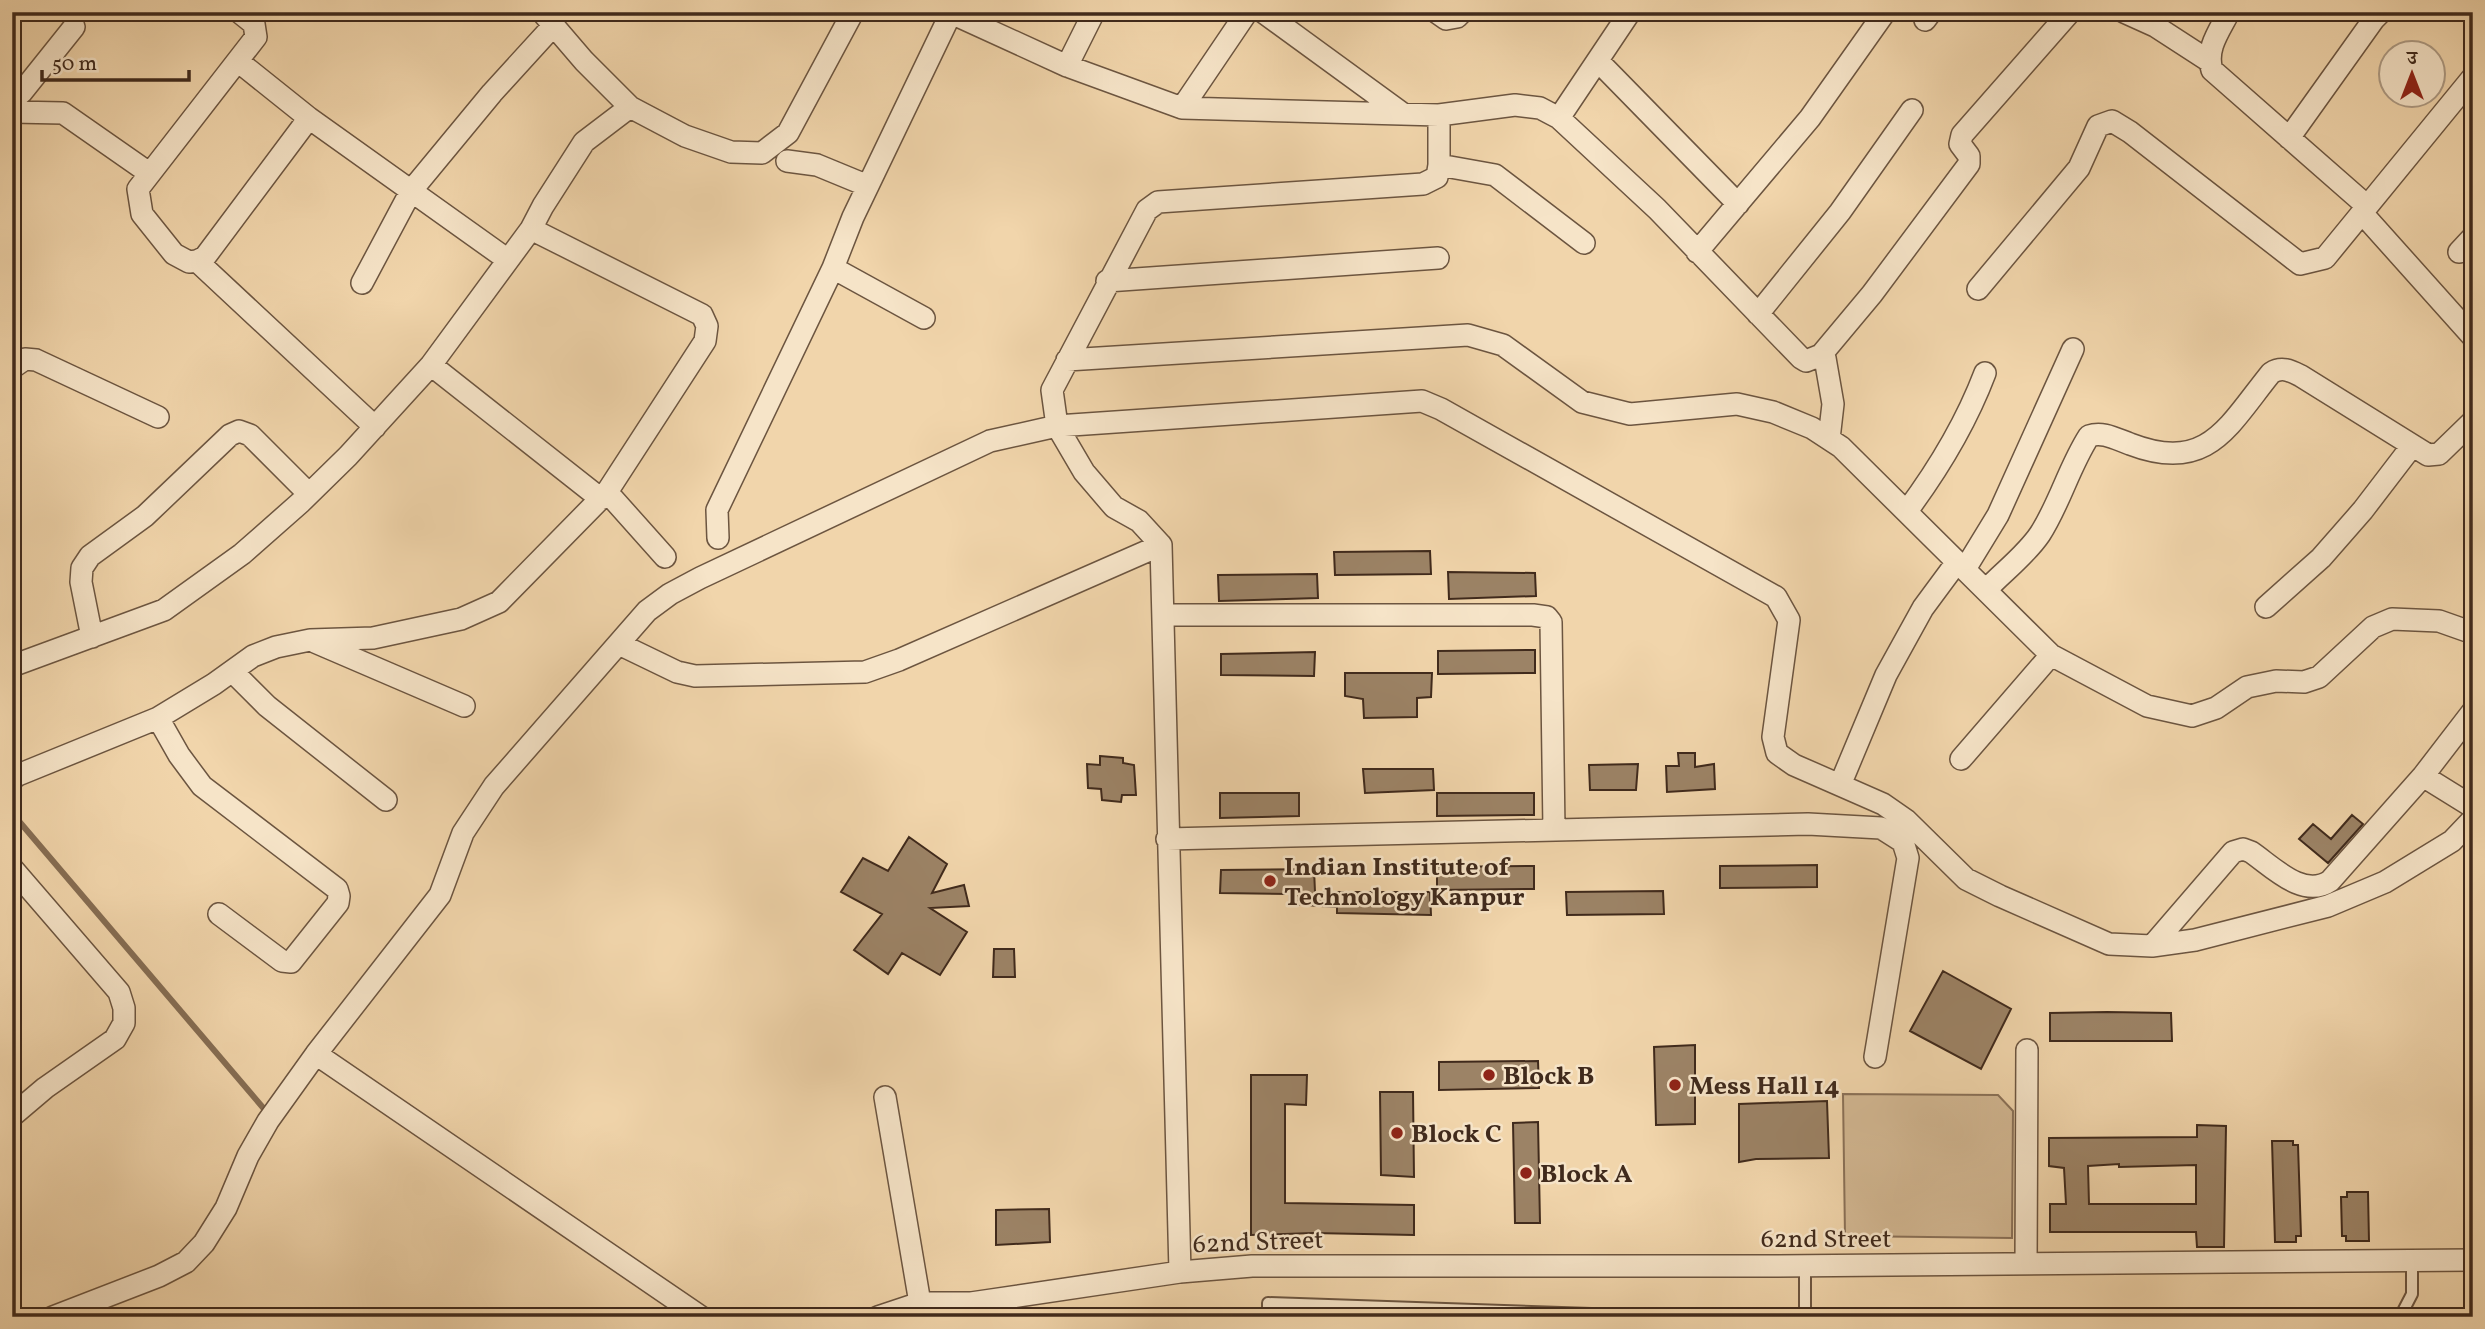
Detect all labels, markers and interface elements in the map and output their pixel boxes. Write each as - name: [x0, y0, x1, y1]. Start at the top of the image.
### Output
- scale bar: [42, 38, 189, 82]
- north arrow: [2376, 38, 2446, 108]
- text: उ: [2405, 46, 2418, 72]
- text: 50 m: [52, 50, 97, 79]
- place label: Indian Institute of Technology Kanpur: [1284, 850, 1525, 916]
- marker: Indian Institute of Technology Kanpur: [1262, 873, 1278, 889]
- place label: Block B: [1503, 1059, 1594, 1095]
- marker: Block B: [1481, 1067, 1497, 1083]
- place label: Mess Hall 14: [1689, 1069, 1840, 1105]
- marker: Mess Hall 14: [1667, 1077, 1683, 1093]
- place label: Block C: [1411, 1117, 1502, 1153]
- marker: Block C: [1389, 1125, 1405, 1141]
- place label: Block A: [1540, 1157, 1633, 1193]
- marker: Block A: [1518, 1165, 1534, 1181]
- street label: 62nd Street: [1761, 1222, 1891, 1258]
- street label: 62nd Street: [1192, 1223, 1324, 1263]

